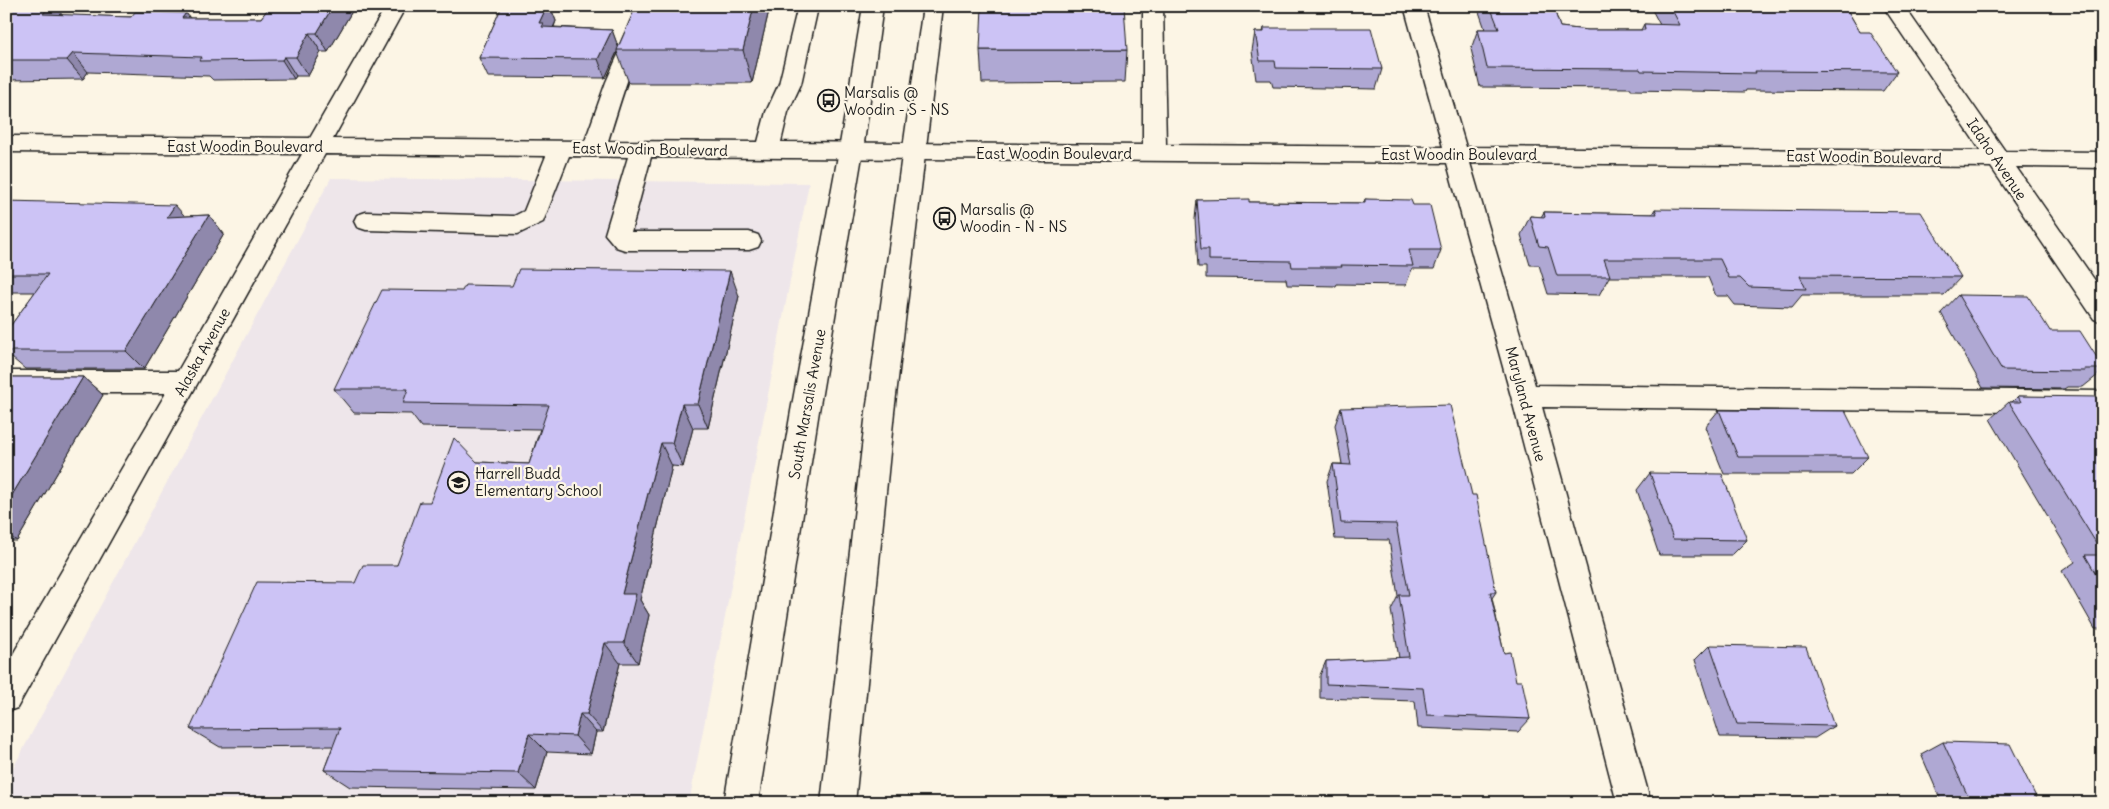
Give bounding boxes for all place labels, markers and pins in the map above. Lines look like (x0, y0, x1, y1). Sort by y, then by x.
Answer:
place label: Marsalis @ Woodin - S - NS (844, 83, 949, 119)
bus stop icon: Marsalis @ Woodin - S - NS (816, 89, 840, 113)
place label: Marsalis @ Woodin - N - NS (960, 200, 1067, 236)
bus stop icon: Marsalis @ Woodin - N - NS (932, 206, 956, 230)
place label: Harrell Budd Elementary School (475, 464, 602, 500)
school or university icon: Harrell Budd Elementary School (447, 470, 471, 494)

